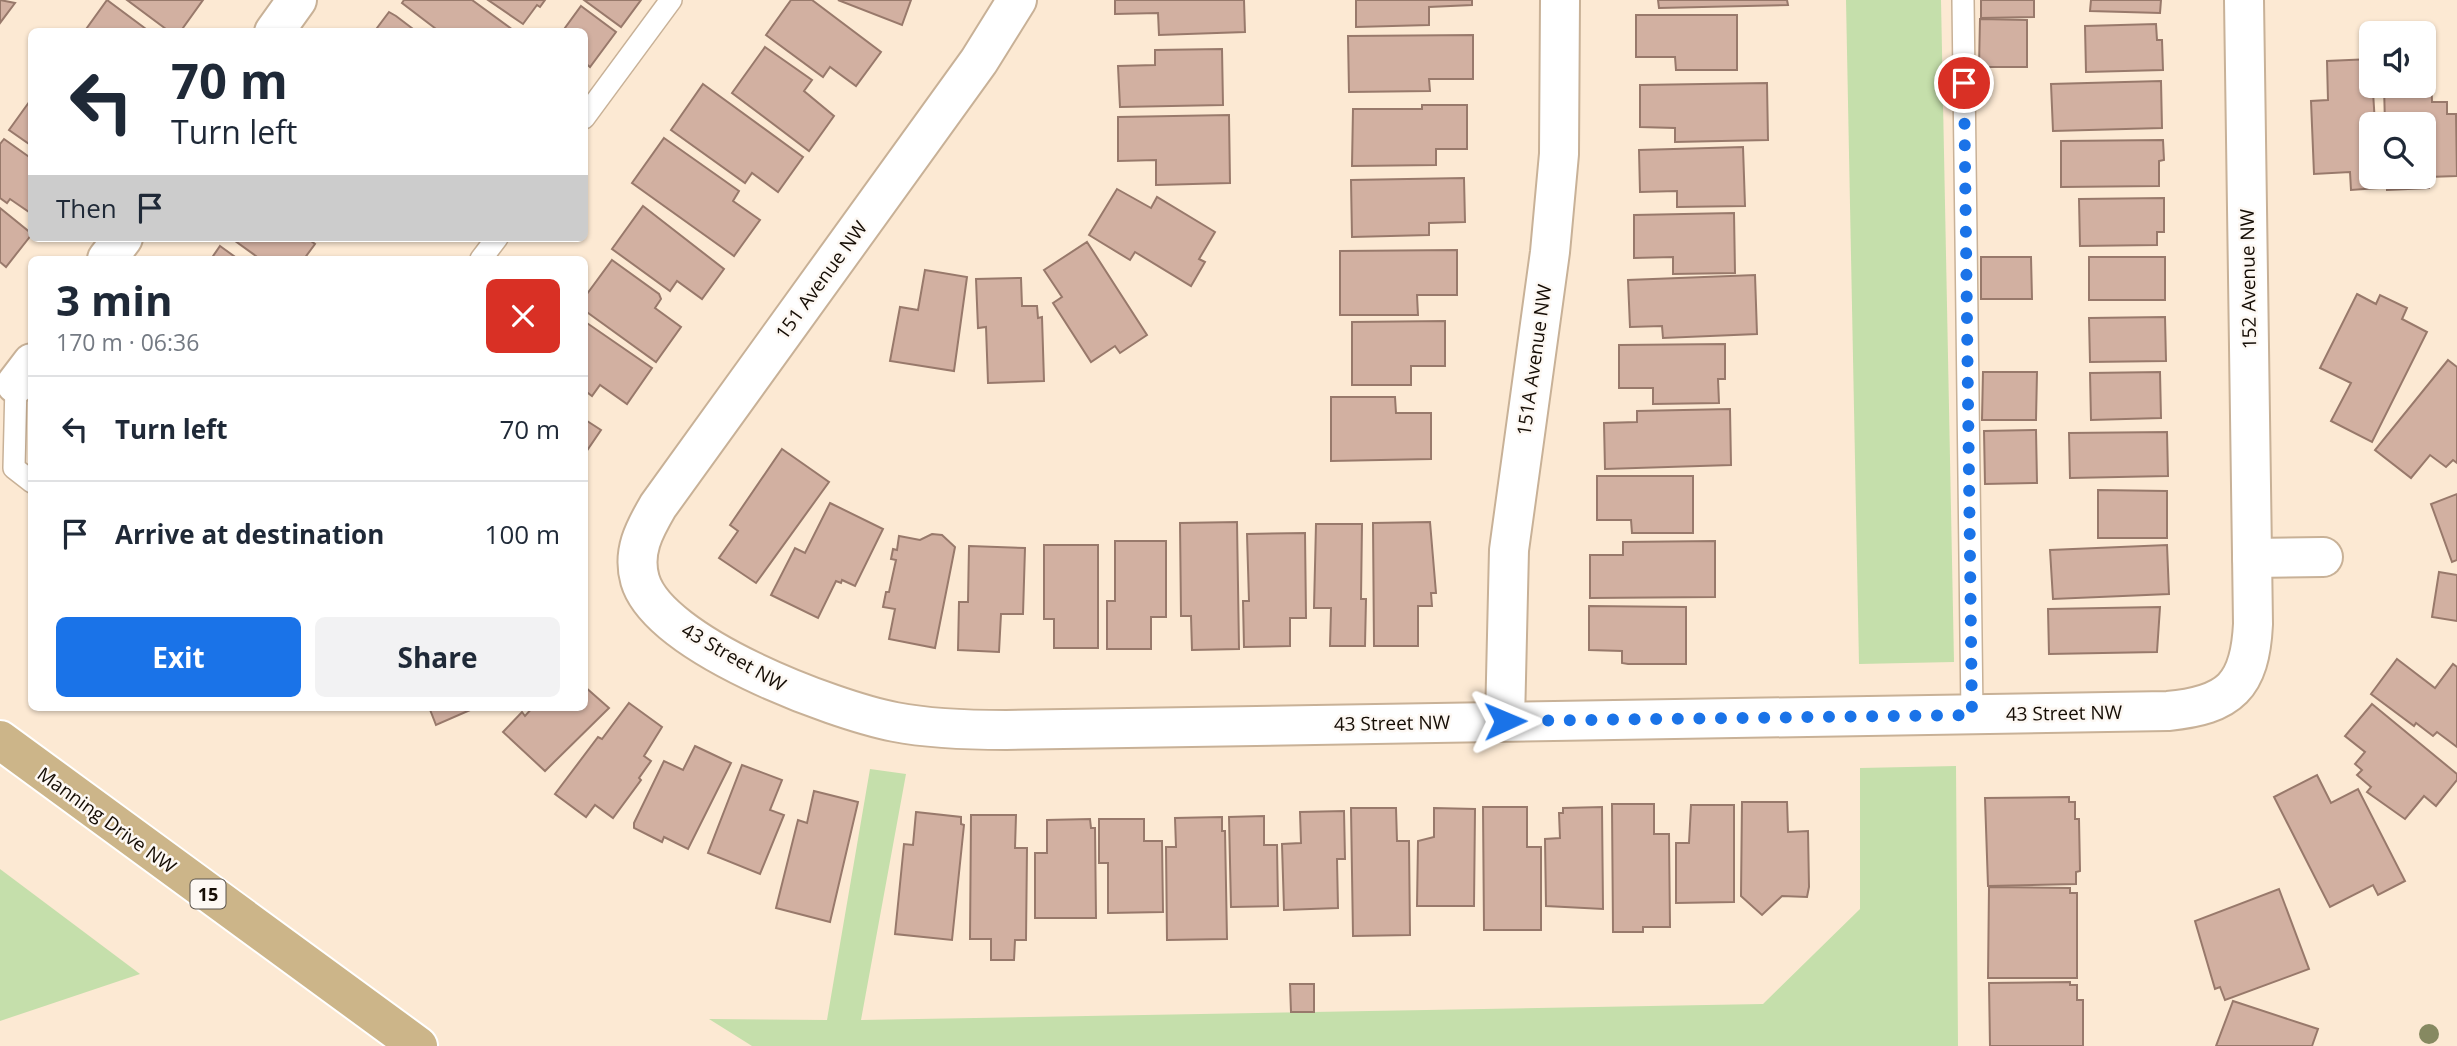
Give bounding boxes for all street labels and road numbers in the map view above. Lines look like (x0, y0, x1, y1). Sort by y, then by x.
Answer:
street label: 152 Avenue NW (2234, 208, 2262, 349)
street label: 151 Avenue NW (769, 215, 873, 344)
street label: 151A Avenue NW (1511, 282, 1558, 437)
street label: 43 Street NW (677, 617, 791, 698)
street label: 43 Street NW (2006, 699, 2123, 727)
street label: 43 Street NW (1334, 709, 1451, 737)
street label: Manning Drive NW (32, 761, 182, 880)
road number: 15 (190, 880, 226, 908)

